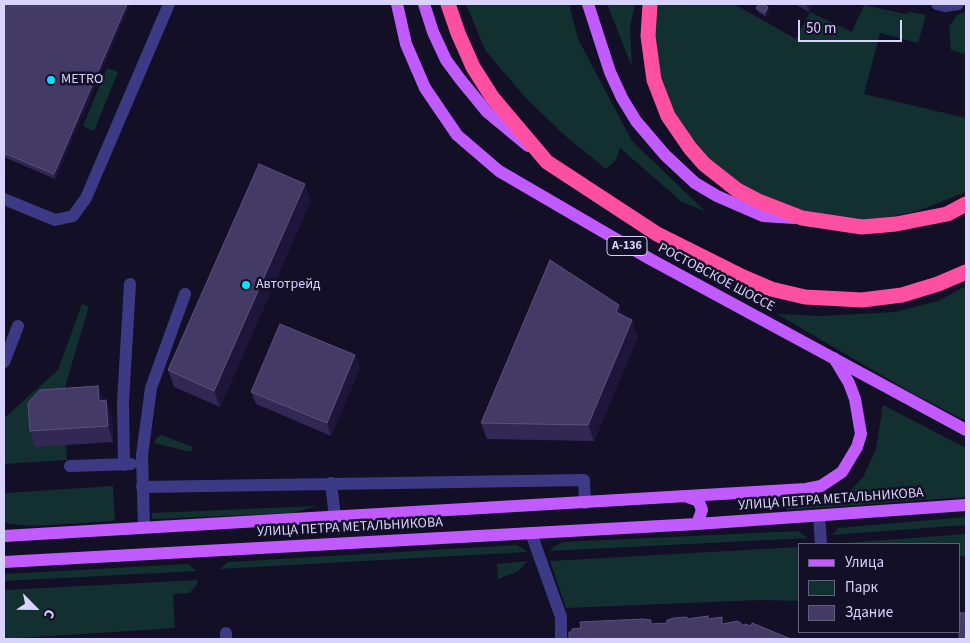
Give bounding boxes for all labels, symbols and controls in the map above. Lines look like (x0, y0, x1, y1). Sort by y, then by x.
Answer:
scale bar (800, 10, 904, 42)
text: 50 m (806, 18, 836, 39)
place label: METRO (61, 72, 103, 88)
marker: METRO (45, 74, 57, 86)
road number: А-136 (607, 237, 647, 256)
street label: РОСТОВСКОЕ ШОССЕ (655, 240, 777, 316)
place label: Автотрейд (256, 277, 321, 293)
marker: Автотрейд (240, 279, 252, 291)
street label: УЛИЦА ПЕТРА МЕТАЛЬНИКОВА (738, 485, 924, 515)
street label: УЛИЦА ПЕТРА МЕТАЛЬНИКОВА (257, 515, 443, 541)
legend (798, 543, 960, 633)
text: Улица (845, 552, 884, 573)
text: Парк (845, 577, 878, 598)
north arrow (10, 583, 60, 633)
text: Здание (845, 602, 893, 623)
text: С (38, 606, 60, 622)

